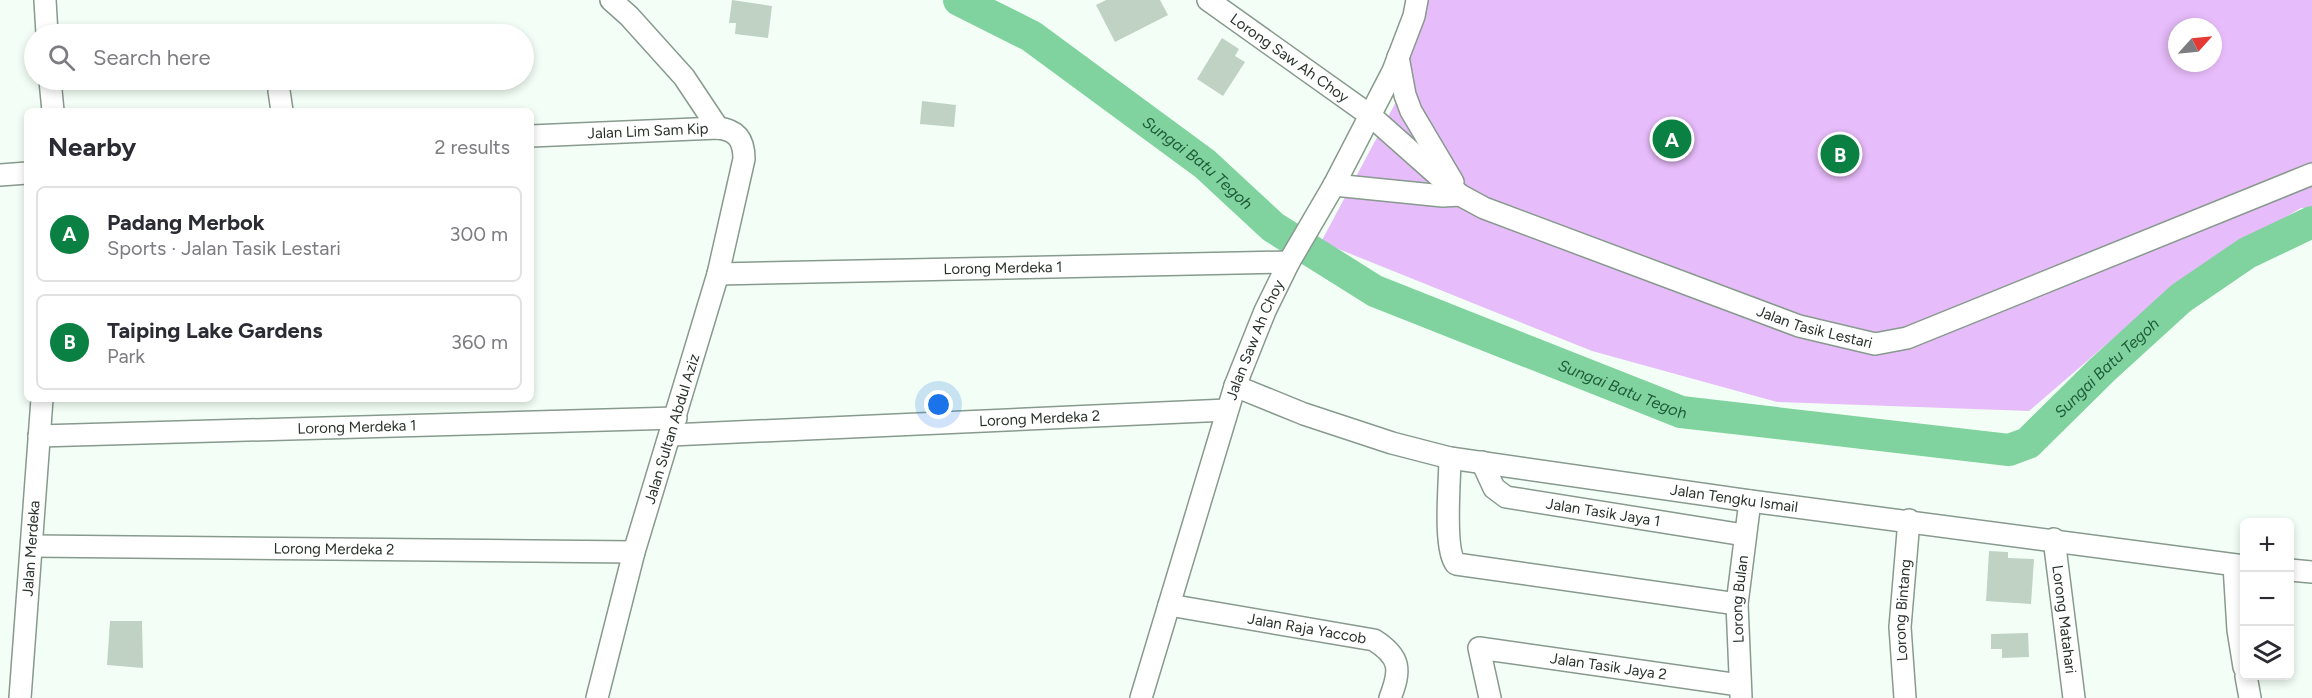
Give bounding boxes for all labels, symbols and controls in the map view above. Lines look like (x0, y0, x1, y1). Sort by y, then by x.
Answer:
street label: Lorong Saw Ah Choy (1227, 10, 1352, 106)
north arrow (2168, 18, 2222, 72)
search box (24, 24, 534, 90)
icon: search (45, 41, 78, 74)
text: Search here (93, 44, 211, 71)
water label: Sungai Batu Tegoh (1139, 112, 1257, 213)
pin: A (1652, 116, 1692, 162)
street label: Jalan Lim Sam Kip (587, 119, 709, 143)
text: Nearby (48, 131, 136, 163)
pin: B (1820, 132, 1860, 176)
text: 2 results (434, 135, 510, 159)
text: Padang Merbok (107, 209, 265, 236)
text: A (62, 222, 77, 246)
text: 300 m (450, 222, 508, 246)
text: Sports · Jalan Tasik Lestari (107, 236, 341, 260)
street label: Lorong Merdeka 1 (943, 258, 1063, 278)
street label: Jalan Saw Ah Choy (1222, 277, 1288, 402)
street label: Jalan Tasik Lestari (1754, 302, 1874, 352)
water label: Sungai Batu Tegoh (2051, 314, 2163, 422)
text: Taiping Lake Gardens (107, 317, 323, 344)
text: B (63, 330, 76, 354)
text: 360 m (451, 330, 508, 354)
text: Park (107, 344, 145, 368)
street label: Jalan Sultan Abdul Aziz (641, 352, 703, 506)
water label: Sungai Batu Tegoh (1555, 355, 1688, 423)
your location (924, 390, 953, 419)
street label: Lorong Merdeka 2 (979, 407, 1101, 430)
street label: Lorong Merdeka 1 (297, 416, 417, 438)
street label: Jalan Tengku Ismail (1669, 481, 1799, 516)
street label: Jalan Tasik Jaya 1 (1545, 495, 1662, 531)
street label: Jalan Merdeka (19, 500, 44, 597)
map controls (2240, 518, 2294, 680)
button: + (2240, 518, 2294, 572)
street label: Lorong Merdeka 2 (273, 539, 395, 559)
street label: Lorong Bulan (1728, 554, 1752, 643)
street label: Lorong Bintang (1891, 558, 1915, 662)
street label: Lorong Matahari (2048, 564, 2080, 675)
button: − (2240, 572, 2294, 626)
street label: Jalan Raja Yaccob (1246, 610, 1368, 648)
button: layers (2240, 626, 2294, 680)
street label: Jalan Tasik Jaya 2 (1549, 649, 1668, 684)

